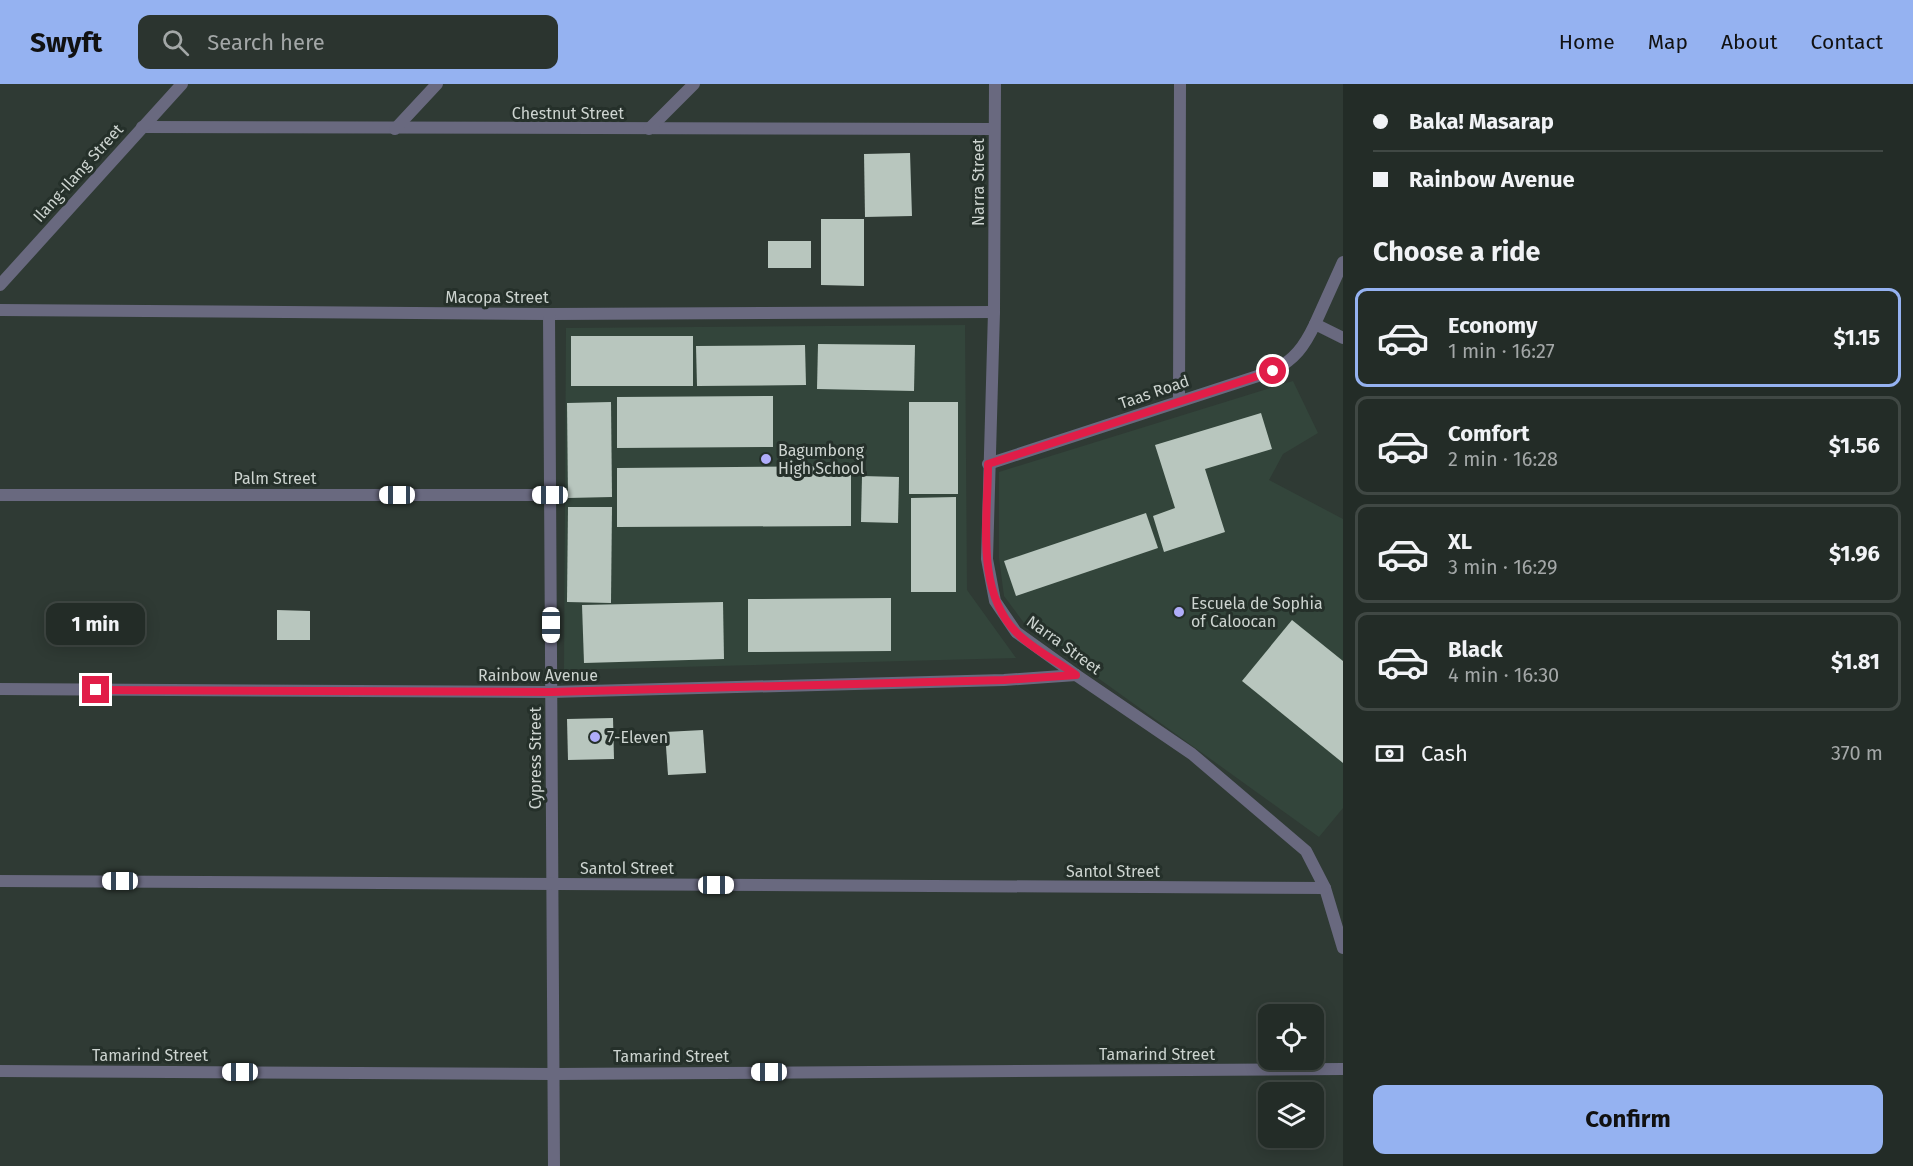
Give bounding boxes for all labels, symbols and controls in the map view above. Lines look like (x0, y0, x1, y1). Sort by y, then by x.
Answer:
search box (138, 15, 558, 69)
text: Swyft (30, 26, 102, 59)
icon: search (159, 26, 192, 59)
text: Search here (207, 29, 325, 56)
text: Home (1559, 29, 1615, 55)
text: Map (1648, 29, 1688, 55)
text: About (1721, 29, 1778, 55)
text: Contact (1811, 29, 1883, 55)
street label: Chestnut Street (512, 104, 624, 123)
text: Baka! Masarap (1409, 108, 1554, 135)
street label: Ilang-Ilang Street (29, 120, 127, 226)
street label: Narra Street (969, 138, 988, 226)
text: Rainbow Avenue (1409, 166, 1575, 193)
text: Choose a ride (1373, 236, 1540, 268)
street label: Macopa Street (445, 288, 549, 307)
icon: car (1376, 311, 1430, 365)
text: Economy (1448, 312, 1537, 339)
text: $1.15 (1833, 324, 1880, 351)
text: 1 min · 16:27 (1448, 339, 1555, 363)
route start (1259, 357, 1286, 384)
street label: Taas Road (1116, 371, 1192, 413)
icon: car (1376, 419, 1430, 473)
text: Comfort (1448, 420, 1529, 447)
text: $1.56 (1829, 432, 1880, 459)
place label: Bagumbong High School (778, 441, 865, 478)
text: 2 min · 16:28 (1448, 447, 1558, 471)
marker: Bagumbong High School (759, 452, 773, 466)
street label: Palm Street (233, 469, 317, 488)
car (379, 486, 415, 504)
car (532, 486, 568, 504)
icon: car (1376, 527, 1430, 581)
text: XL (1448, 528, 1472, 555)
text: $1.96 (1829, 540, 1880, 567)
text: 3 min · 16:29 (1448, 555, 1558, 579)
place label: Escuela de Sophia of Caloocan (1191, 594, 1323, 631)
callout: 1 min (46, 603, 146, 645)
marker: Escuela de Sophia of Caloocan (1172, 605, 1186, 619)
car (542, 607, 560, 643)
text: 1 min (71, 612, 120, 636)
street label: Narra Street (1023, 612, 1105, 679)
icon: car (1376, 635, 1430, 689)
text: Black (1448, 636, 1503, 663)
text: $1.81 (1831, 648, 1880, 675)
text: 4 min · 16:30 (1448, 663, 1559, 687)
street label: Rainbow Avenue (478, 666, 598, 685)
route end (82, 676, 109, 703)
street label: Cypress Street (526, 707, 545, 809)
place label: 7-Eleven (607, 728, 668, 747)
marker: 7-Eleven (588, 730, 602, 744)
icon: cash (1373, 737, 1406, 770)
text: Cash (1421, 740, 1468, 767)
text: 370 m (1831, 741, 1883, 765)
street label: Santol Street (580, 859, 674, 878)
street label: Santol Street (1066, 862, 1160, 881)
car (102, 872, 138, 890)
car (698, 876, 734, 894)
map controls (1258, 1004, 1324, 1148)
button: locate (1258, 1004, 1324, 1070)
street label: Tamarind Street (1099, 1045, 1215, 1064)
street label: Tamarind Street (92, 1046, 208, 1065)
street label: Tamarind Street (613, 1047, 729, 1066)
car (222, 1063, 258, 1081)
car (751, 1063, 787, 1081)
button: layers (1258, 1082, 1324, 1148)
button: Confirm (1373, 1085, 1883, 1154)

